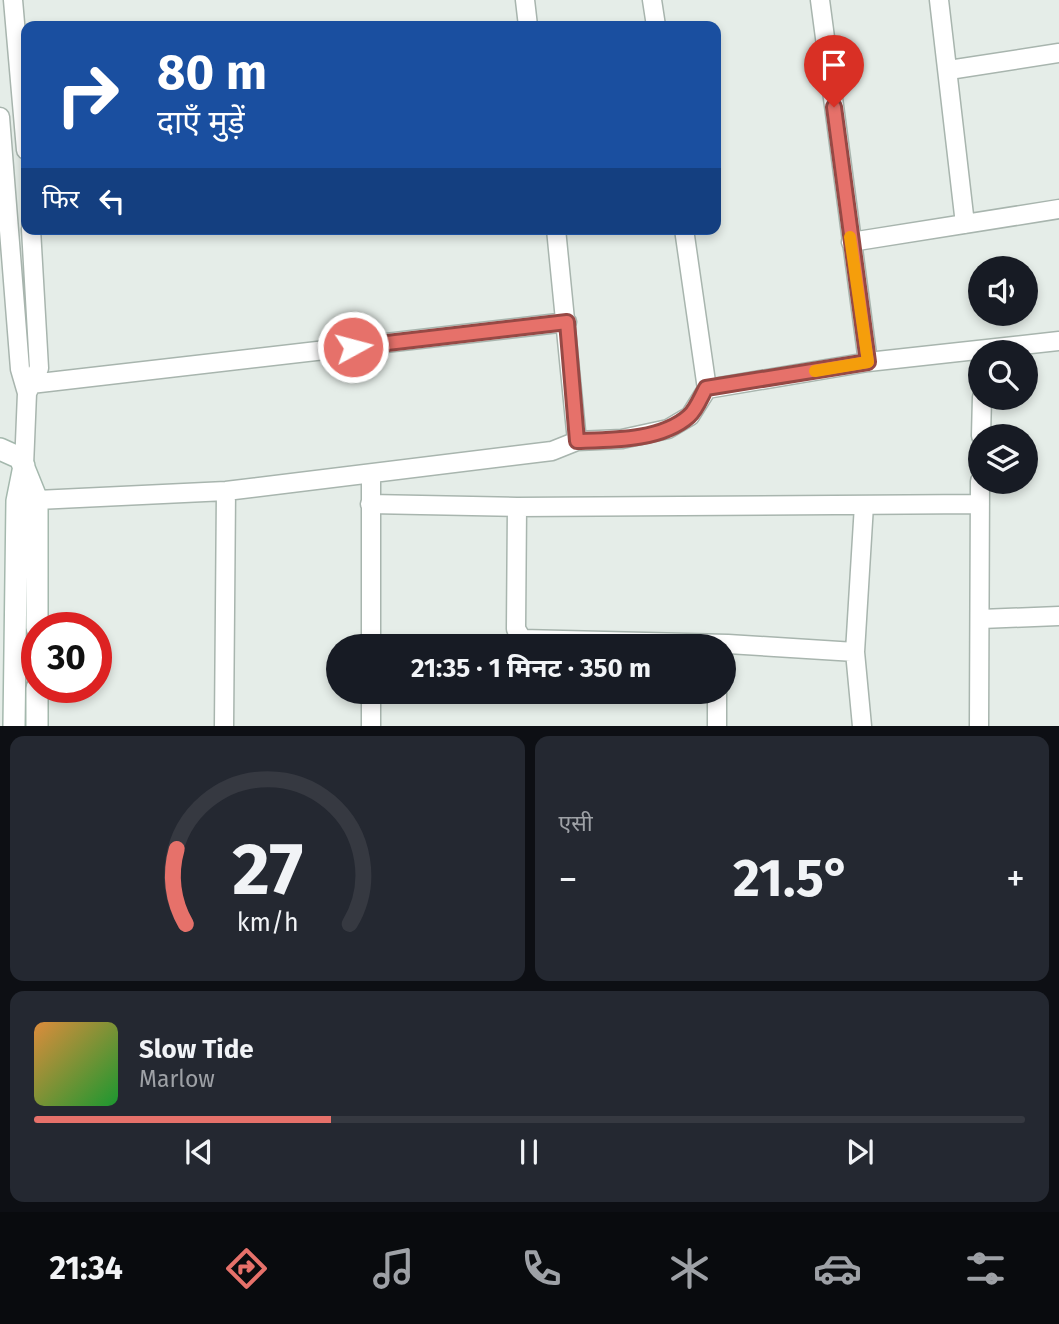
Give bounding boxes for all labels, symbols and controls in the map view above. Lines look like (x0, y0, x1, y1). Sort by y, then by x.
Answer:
pin (804, 35, 864, 107)
text: 80 m (157, 43, 267, 102)
icon: arrive (815, 46, 853, 84)
icon: right (42, 49, 133, 140)
text: दाएँ मुड़ें (157, 103, 245, 141)
icon: left (93, 182, 131, 220)
text: फिर (42, 184, 79, 215)
map controls (968, 256, 1038, 494)
button: sound (968, 256, 1038, 326)
position arrow (316, 310, 390, 384)
button: search (968, 340, 1038, 410)
button: layers (968, 424, 1038, 494)
speed limit sign: 30 (21, 612, 112, 703)
text: 21:35 · 1 मिनट · 350 m (411, 653, 651, 684)
text: एसी (559, 809, 593, 837)
text: 27 (232, 827, 303, 914)
text: 21.5° (733, 847, 850, 910)
text: − (559, 856, 578, 902)
text: + (1006, 856, 1025, 902)
text: km/h (236, 908, 298, 938)
text: Slow Tide (139, 1034, 254, 1065)
text: Marlow (139, 1065, 215, 1093)
icon: previous (180, 1133, 218, 1171)
icon: pause (510, 1133, 548, 1171)
icon: next (841, 1133, 879, 1171)
icon: directions (222, 1244, 271, 1293)
icon: music (369, 1244, 418, 1293)
icon: phone (517, 1244, 566, 1293)
icon: climate (665, 1244, 714, 1293)
icon: car (813, 1244, 862, 1293)
icon: filters (961, 1244, 1010, 1293)
text: 21:34 (49, 1249, 123, 1287)

